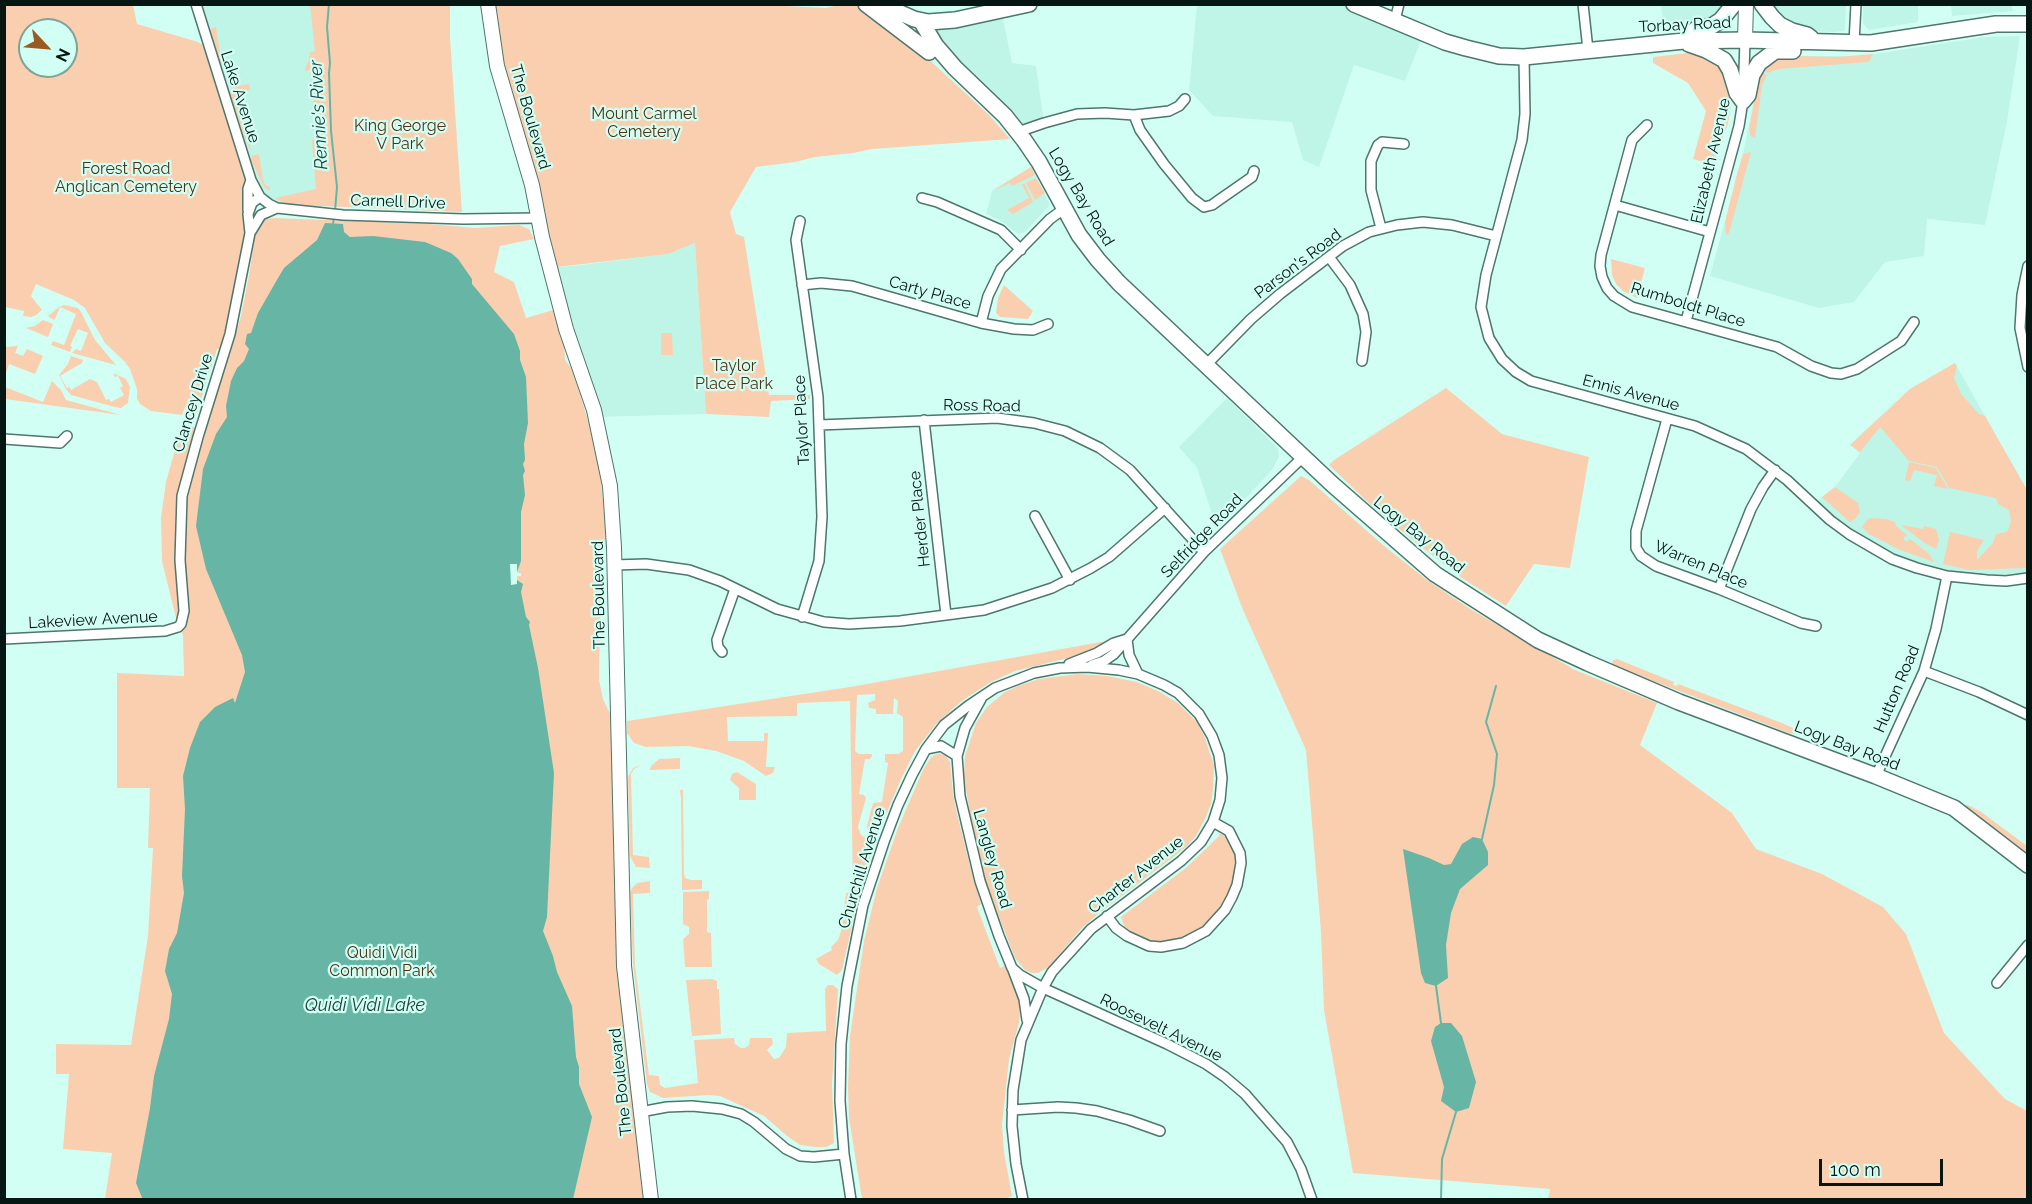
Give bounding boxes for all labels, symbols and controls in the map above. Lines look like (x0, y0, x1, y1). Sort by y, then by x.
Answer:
street label: Torbay Road (1638, 13, 1732, 37)
north arrow (18, 18, 78, 78)
text: N (52, 46, 74, 65)
street label: Lake Avenue (216, 49, 264, 145)
water label: Rennie's River (305, 60, 333, 170)
street label: The Boulevard (506, 62, 554, 172)
street label: Elizabeth Avenue (1687, 96, 1735, 226)
park label: Mount Carmel Cemetery (591, 104, 697, 142)
park label: King George V Park (354, 116, 446, 154)
street label: Logy Bay Road (1044, 144, 1118, 250)
park label: Forest Road Anglican Cemetery (55, 159, 197, 197)
street label: Carnell Drive (350, 191, 446, 213)
street label: Parson's Road (1251, 225, 1345, 303)
street label: Carty Place (887, 272, 973, 314)
street label: Rumboldt Place (1628, 278, 1748, 332)
street label: Clancey Drive (169, 351, 217, 455)
park label: Taylor Place Park (695, 356, 773, 394)
street label: Ennis Avenue (1580, 371, 1682, 415)
street label: Taylor Place (790, 375, 814, 465)
street label: Ross Road (943, 396, 1021, 416)
street label: Herder Place (905, 470, 935, 568)
street label: Selfridge Road (1157, 490, 1247, 582)
street label: Logy Bay Road (1370, 492, 1468, 578)
street label: Warren Place (1651, 537, 1751, 593)
street label: The Boulevard (588, 541, 610, 649)
street label: Lakeview Avenue (28, 607, 158, 633)
street label: Hutton Road (1870, 642, 1924, 736)
street label: Logy Bay Road (1791, 717, 1903, 775)
street label: Churchill Avenue (834, 805, 890, 931)
street label: Langley Road (969, 807, 1015, 911)
street label: Charter Avenue (1085, 832, 1187, 918)
park label: Quidi Vidi Common Park (329, 943, 435, 981)
street label: Roosevelt Avenue (1097, 990, 1225, 1066)
water label: Quidi Vidi Lake (305, 995, 425, 1017)
street label: The Boulevard (606, 1027, 636, 1137)
scale bar (1822, 1147, 1946, 1185)
text: 100 m (1830, 1159, 1881, 1180)

